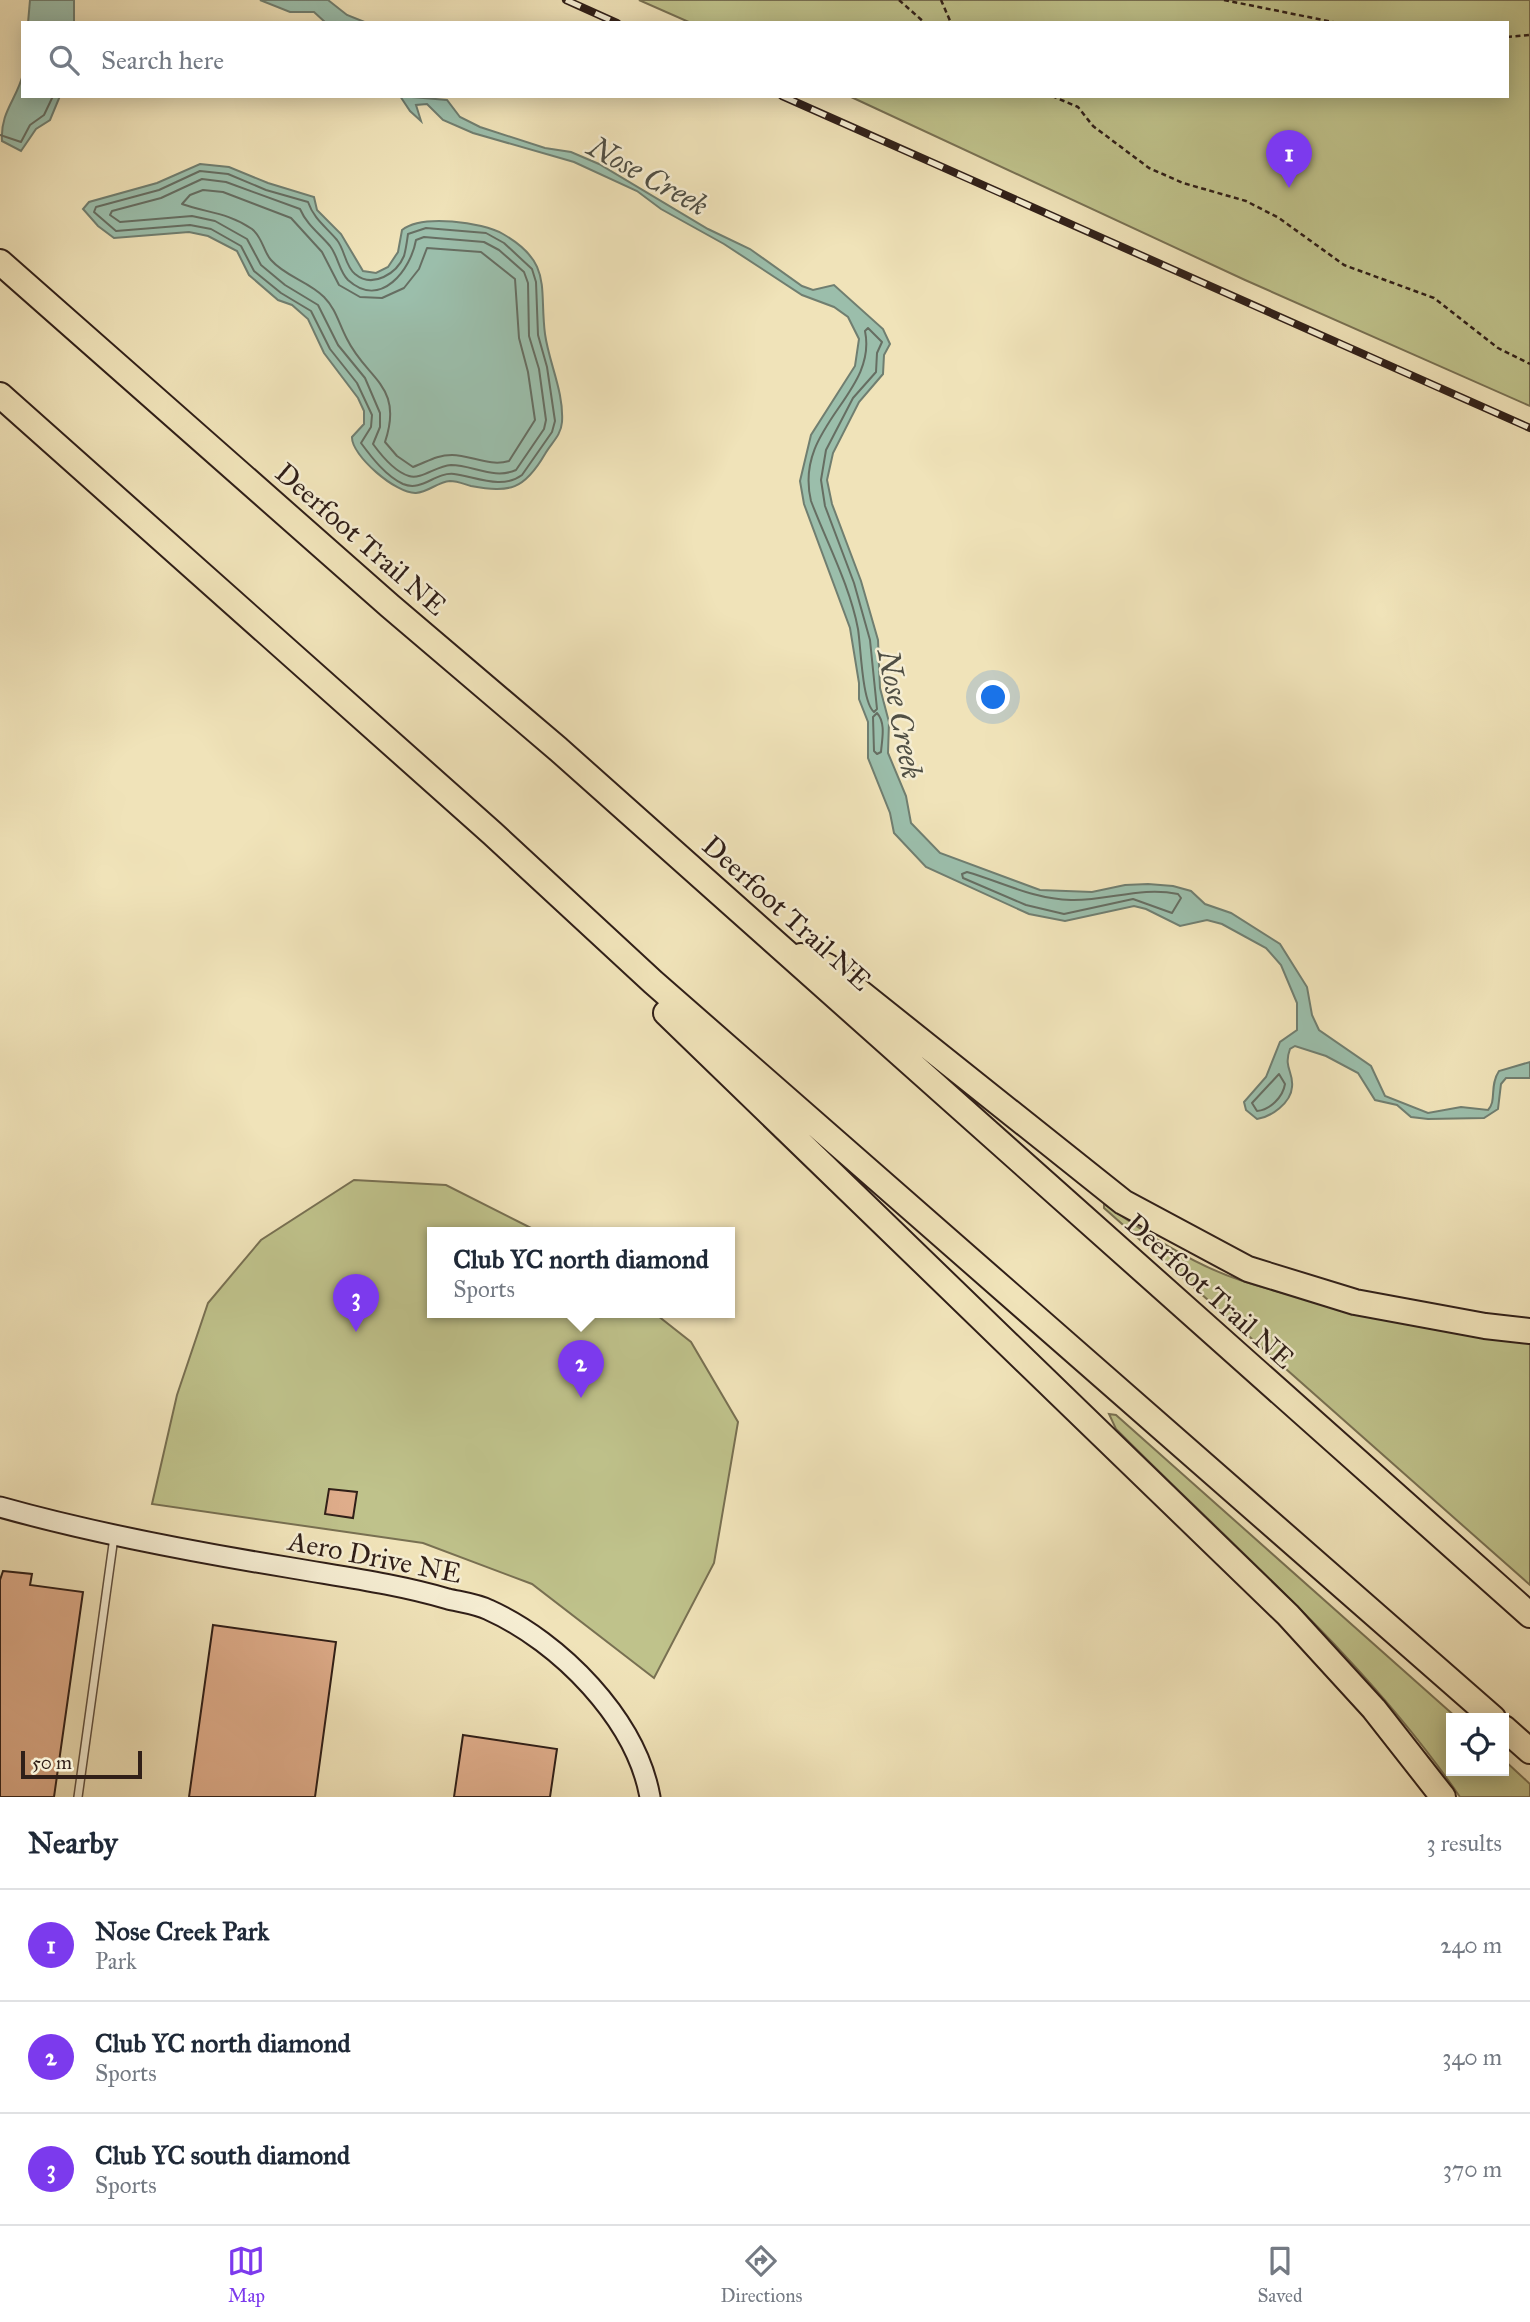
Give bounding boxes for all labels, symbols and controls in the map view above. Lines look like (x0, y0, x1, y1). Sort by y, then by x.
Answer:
search box (21, 21, 1509, 98)
icon: search (45, 41, 83, 79)
text: Search here (101, 44, 224, 76)
water label: Nose Creek (580, 127, 714, 224)
pin: 1 (1266, 130, 1312, 188)
street label: Deerfoot Trail NE (268, 455, 454, 623)
water label: Nose Creek (869, 644, 930, 782)
your location (976, 680, 1010, 714)
street label: Deerfoot Trail NE (695, 828, 879, 998)
street label: Deerfoot Trail NE (1118, 1206, 1302, 1376)
popup (427, 1227, 735, 1318)
text: Club YC north diamond (453, 1243, 709, 1275)
pin: 3 (333, 1274, 379, 1332)
text: Sports (453, 1275, 515, 1303)
pin: 2 (558, 1340, 604, 1398)
street label: Aero Drive NE (284, 1523, 465, 1591)
map controls (1446, 1713, 1509, 1776)
button: locate (1446, 1713, 1509, 1776)
scale bar (21, 1748, 142, 1780)
text: 50 m (32, 1751, 72, 1774)
text: Nearby (28, 1825, 118, 1861)
text: 3 results (1426, 1829, 1502, 1857)
text: Nose Creek Park (95, 1915, 269, 1947)
text: 1 (46, 1931, 56, 1959)
text: 240 m (1440, 1931, 1502, 1959)
text: Park (95, 1947, 137, 1975)
text: Club YC north diamond (95, 2027, 351, 2059)
text: 2 (45, 2043, 57, 2071)
text: 340 m (1442, 2043, 1502, 2071)
text: Sports (95, 2059, 157, 2087)
text: Club YC south diamond (95, 2139, 350, 2171)
text: 3 (46, 2155, 56, 2183)
text: 370 m (1443, 2155, 1502, 2183)
text: Sports (95, 2171, 157, 2199)
tab: Map (227, 2242, 265, 2307)
tab: Directions (720, 2242, 802, 2307)
tab: Saved (1257, 2242, 1303, 2307)

